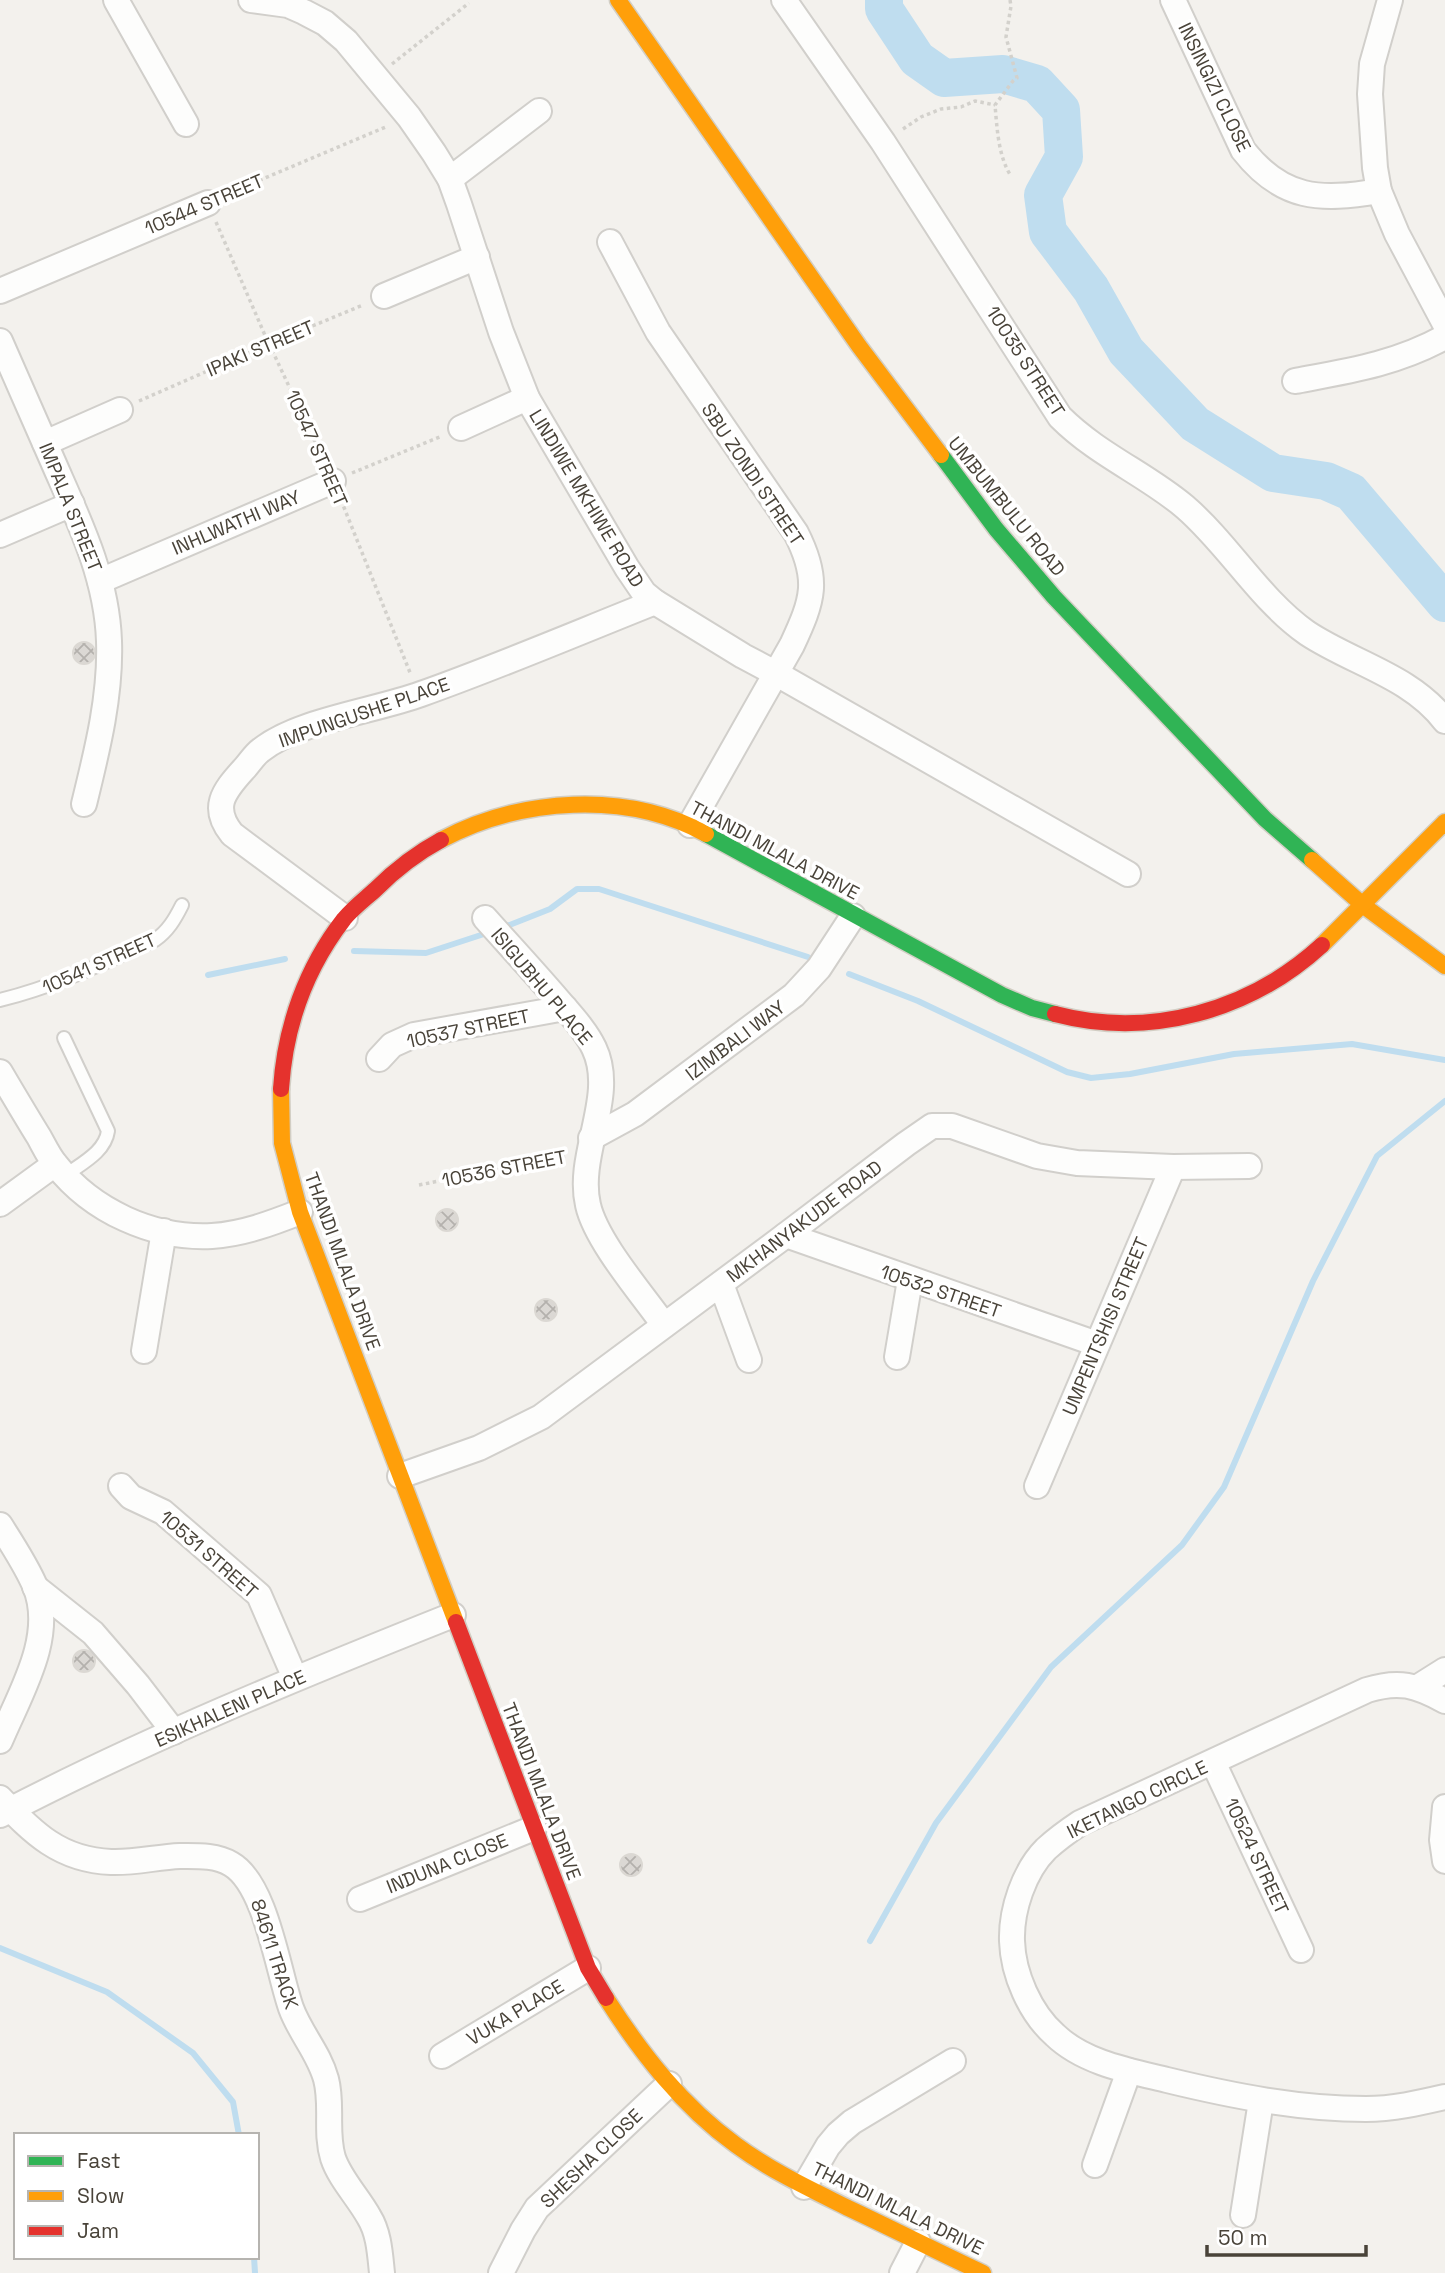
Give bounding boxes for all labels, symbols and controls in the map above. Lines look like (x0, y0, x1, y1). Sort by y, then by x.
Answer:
street label: INSINGIZI CLOSE (1172, 18, 1257, 156)
street label: 10544 STREET (141, 168, 268, 241)
street label: 10035 STREET (981, 301, 1071, 421)
street label: IPAKI STREET (202, 315, 318, 382)
street label: 10547 STREET (280, 386, 353, 510)
street label: SBU ZONDI STREET (696, 398, 810, 550)
street label: LINDIWE MKHIWE ROAD (523, 405, 650, 592)
street label: UMBUMBULU ROAD (943, 431, 1071, 581)
street label: IMPALA STREET (33, 439, 108, 575)
street label: INHLWATHI WAY (168, 484, 305, 561)
street label: IMPUNGUSHE PLACE (275, 671, 453, 753)
street label: THANDI MLALA DRIVE (686, 795, 864, 906)
street label: ISIGUBHU PLACE (485, 923, 598, 1050)
street label: 10541 STREET (38, 927, 160, 1000)
street label: IZIMBALI WAY (680, 994, 791, 1086)
street label: 10537 STREET (404, 1003, 532, 1054)
street label: 10536 STREET (440, 1144, 568, 1193)
street label: MKHANYAKUDE ROAD (721, 1155, 887, 1288)
street label: THANDI MLALA DRIVE (299, 1169, 386, 1354)
street label: UMPENTSHISI STREET (1057, 1233, 1154, 1419)
street label: 10532 STREET (877, 1259, 1005, 1324)
street label: 10531 STREET (154, 1505, 263, 1604)
street label: ESIKHALENI PLACE (151, 1664, 310, 1753)
street label: THANDI MLALA DRIVE (496, 1699, 587, 1883)
street label: IKETANGO CIRCLE (1063, 1755, 1212, 1844)
street label: 10524 STREET (1219, 1794, 1294, 1919)
street label: INDUNA CLOSE (383, 1828, 512, 1899)
street label: 84611 TRACK (245, 1896, 304, 2013)
street label: VUKA PLACE (462, 1974, 568, 2051)
street label: SHESHA CLOSE (535, 2103, 648, 2213)
legend (14, 2133, 259, 2259)
text: Fast (77, 2147, 121, 2174)
street label: THANDI MLALA DRIVE (808, 2156, 988, 2261)
text: Slow (77, 2182, 125, 2209)
scale bar (1207, 2214, 1366, 2258)
text: Jam (77, 2217, 119, 2244)
text: 50 m (1218, 2224, 1268, 2251)

